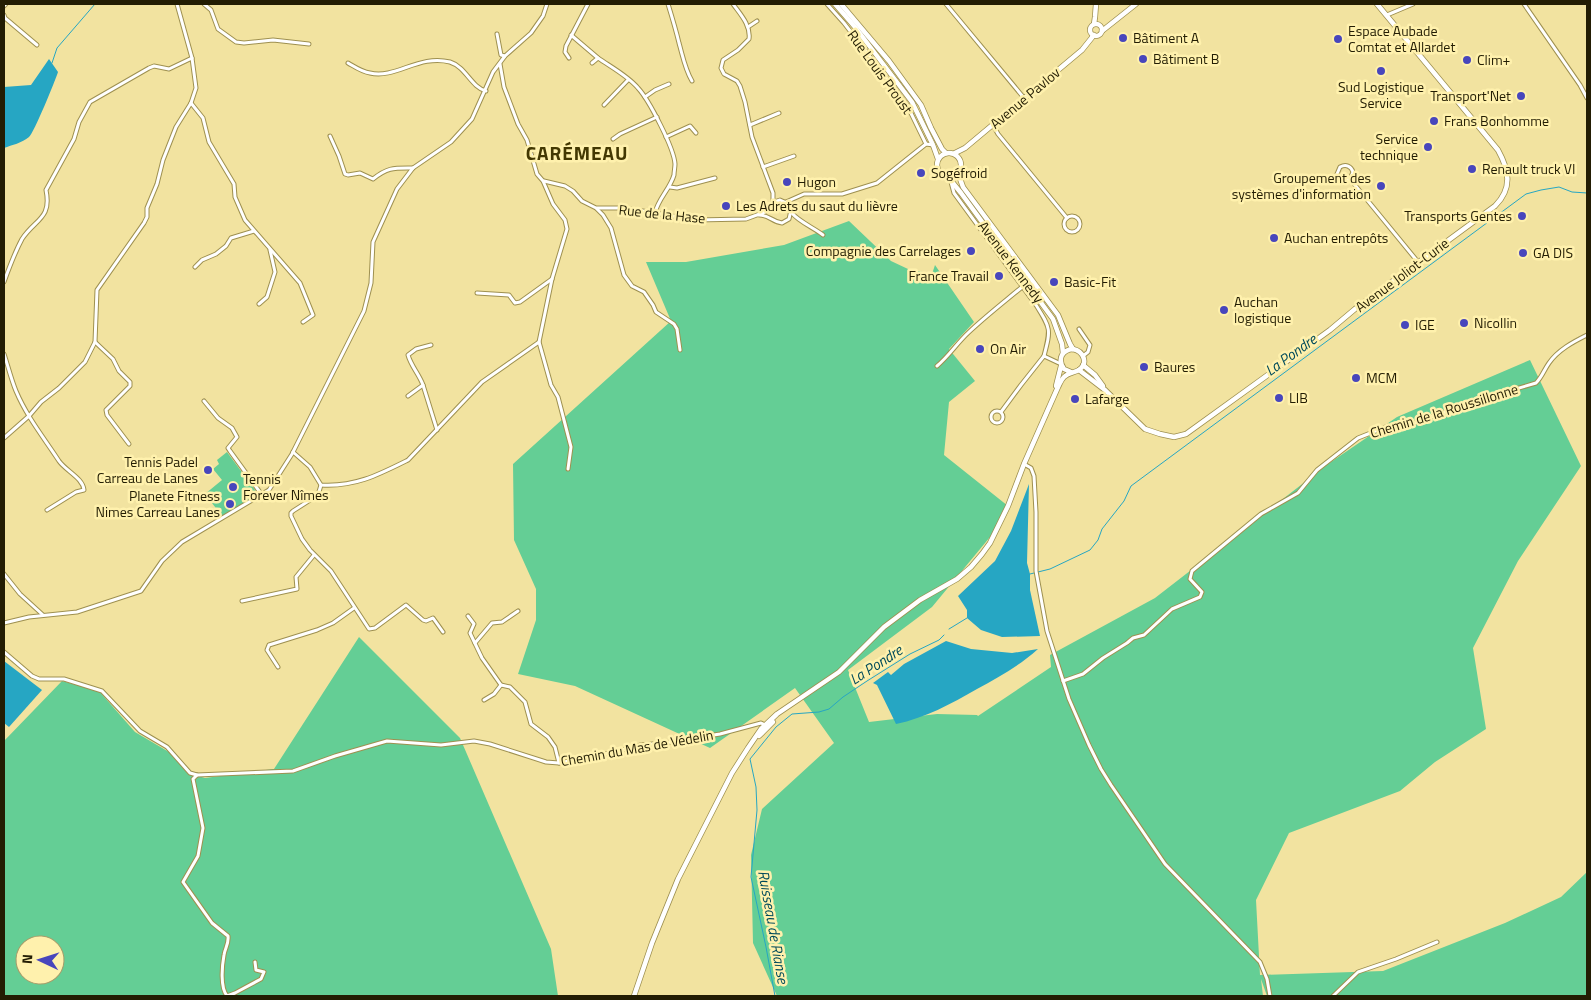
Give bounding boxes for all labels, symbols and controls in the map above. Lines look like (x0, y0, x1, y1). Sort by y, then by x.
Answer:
place label: Espace Aubade Comtat et Allardet (1348, 20, 1455, 57)
street label: Rue Louis Proust (843, 25, 918, 118)
place label: Bâtiment A (1133, 27, 1200, 48)
marker: Bâtiment A (1117, 32, 1129, 44)
marker: Espace Aubade Comtat et Allardet (1332, 33, 1344, 45)
place label: Bâtiment B (1153, 48, 1220, 69)
place label: Clim+ (1477, 49, 1511, 70)
marker: Bâtiment B (1137, 53, 1149, 65)
marker: Clim+ (1461, 54, 1473, 66)
street label: Avenue Pavlov (985, 62, 1065, 133)
marker: Sud Logistique Service (1375, 65, 1387, 77)
place label: Sud Logistique Service (1338, 76, 1424, 113)
place label: Transport'Net (1430, 85, 1511, 106)
marker: Transport'Net (1515, 90, 1527, 102)
place label: Frans Bonhomme (1444, 110, 1549, 131)
marker: Frans Bonhomme (1428, 115, 1440, 127)
place label: Service technique (1360, 128, 1418, 165)
district label: CARÉMEAU (526, 138, 628, 167)
marker: Service technique (1422, 141, 1434, 153)
place label: Renault truck VI (1482, 158, 1575, 179)
place label: Sogéfroid (931, 162, 987, 183)
marker: Renault truck VI (1466, 163, 1478, 175)
marker: Sogéfroid (915, 167, 927, 179)
place label: Groupement des systèmes d'information (1232, 167, 1371, 204)
place label: Hugon (797, 171, 836, 192)
marker: Hugon (781, 176, 793, 188)
marker: Groupement des systèmes d'information (1375, 180, 1387, 192)
place label: Les Adrets du saut du lièvre (736, 195, 898, 216)
street label: Rue de la Hase (618, 199, 706, 228)
marker: Les Adrets du saut du lièvre (720, 200, 732, 212)
place label: Transports Gentes (1404, 205, 1512, 226)
marker: Transports Gentes (1516, 210, 1528, 222)
street label: Avenue Kennedy (974, 216, 1049, 307)
place label: Auchan entrepôts (1284, 227, 1388, 248)
marker: Auchan entrepôts (1268, 232, 1280, 244)
street label: Avenue Joliot-Curie (1350, 232, 1453, 317)
place label: Compagnie des Carrelages (806, 240, 961, 261)
place label: GA DIS (1533, 242, 1573, 263)
marker: Compagnie des Carrelages (965, 245, 977, 257)
marker: GA DIS (1517, 247, 1529, 259)
place label: France Travail (909, 265, 989, 286)
marker: France Travail (993, 270, 1005, 282)
place label: Basic-Fit (1064, 271, 1116, 292)
marker: Basic-Fit (1048, 276, 1060, 288)
place label: Auchan logistique (1234, 291, 1291, 328)
marker: Auchan logistique (1218, 304, 1230, 316)
place label: Nicollin (1474, 312, 1517, 333)
place label: IGE (1415, 314, 1435, 335)
marker: Nicollin (1458, 317, 1470, 329)
marker: IGE (1399, 319, 1411, 331)
water label: La Pondre (1260, 327, 1322, 381)
place label: On Air (990, 338, 1026, 359)
marker: On Air (974, 343, 986, 355)
place label: Baures (1154, 356, 1195, 377)
marker: Baures (1138, 361, 1150, 373)
place label: MCM (1366, 367, 1397, 388)
marker: MCM (1350, 372, 1362, 384)
street label: Chemin de la Roussillonne (1367, 378, 1520, 443)
place label: LIB (1289, 387, 1308, 408)
place label: Lafarge (1085, 388, 1129, 409)
marker: LIB (1273, 392, 1285, 404)
marker: Lafarge (1069, 393, 1081, 405)
place label: Tennis Padel Carreau de Lanes (97, 451, 198, 488)
marker: Tennis Padel Carreau de Lanes (202, 464, 214, 476)
place label: Tennis Forever Nîmes (243, 468, 329, 505)
marker: Tennis Forever Nîmes (227, 481, 239, 493)
place label: Planete Fitness Nimes Carreau Lanes (96, 485, 220, 522)
marker: Planete Fitness Nimes Carreau Lanes (224, 498, 236, 510)
water label: La Pondre (845, 638, 908, 690)
street label: Chemin du Mas de Védelin (559, 724, 715, 771)
water label: Ruisseau de Rianse (752, 868, 795, 986)
north arrow (15, 935, 65, 985)
text: N (16, 953, 37, 965)

